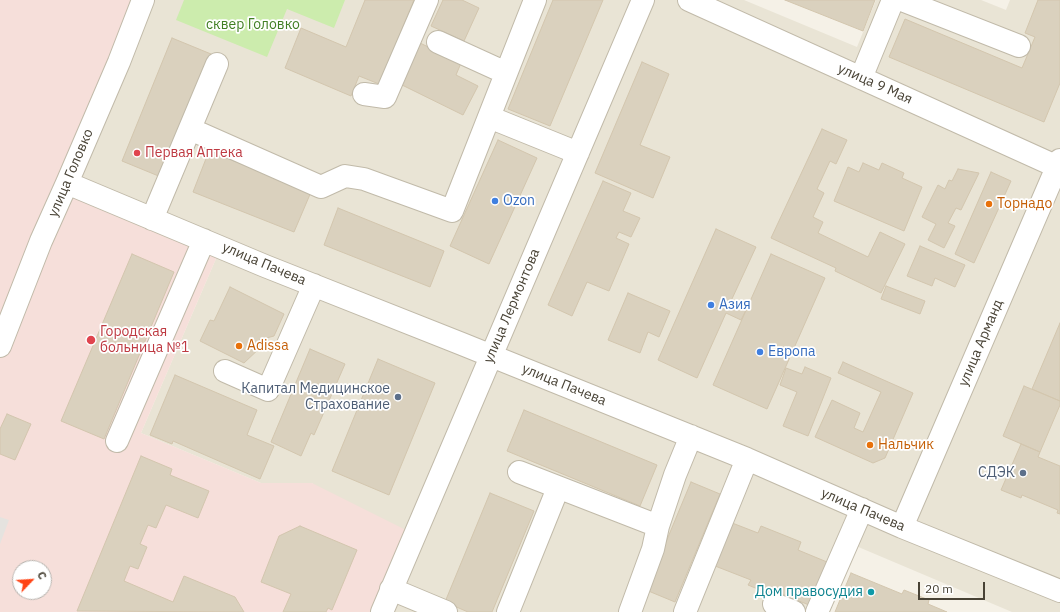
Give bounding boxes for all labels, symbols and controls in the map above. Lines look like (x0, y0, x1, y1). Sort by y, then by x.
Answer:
park label: сквер Головко (206, 17, 300, 33)
street label: улица 9 Мая (835, 60, 915, 108)
street label: улица Головко (45, 126, 97, 220)
place label: Первая Аптека (145, 145, 243, 161)
marker: Первая Аптека (132, 148, 142, 158)
place label: Ozon (503, 193, 535, 209)
marker: Ozon (490, 196, 500, 206)
place label: Торнадо (997, 196, 1052, 212)
marker: Торнадо (984, 199, 994, 209)
street label: улица Пачева (220, 239, 308, 289)
street label: улица Лермонтова (480, 246, 544, 366)
place label: Азия (719, 297, 751, 313)
street label: улица Арманд (955, 297, 1007, 389)
marker: Азия (706, 300, 716, 310)
place label: Городская больница №1 (100, 324, 189, 356)
marker: Городская больница №1 (85, 334, 97, 346)
place label: Adissa (247, 338, 289, 354)
marker: Adissa (234, 341, 244, 351)
place label: Европа (768, 344, 815, 360)
marker: Европа (755, 347, 765, 357)
street label: улица Пачева (519, 360, 609, 410)
place label: Капитал Медицинское Страхование (241, 381, 390, 414)
marker: Капитал Медицинское Страхование (393, 392, 403, 402)
place label: Нальчик (878, 437, 934, 453)
marker: Нальчик (865, 440, 875, 450)
place label: СДЭК (978, 465, 1015, 481)
marker: СДЭК (1018, 468, 1028, 478)
street label: улица Пачева (819, 485, 907, 535)
north arrow (12, 560, 52, 600)
text: С (34, 569, 50, 582)
scale bar (920, 574, 987, 600)
text: 20 m (925, 581, 953, 596)
place label: Дом правосудия (755, 584, 863, 600)
marker: Дом правосудия (866, 587, 876, 597)

